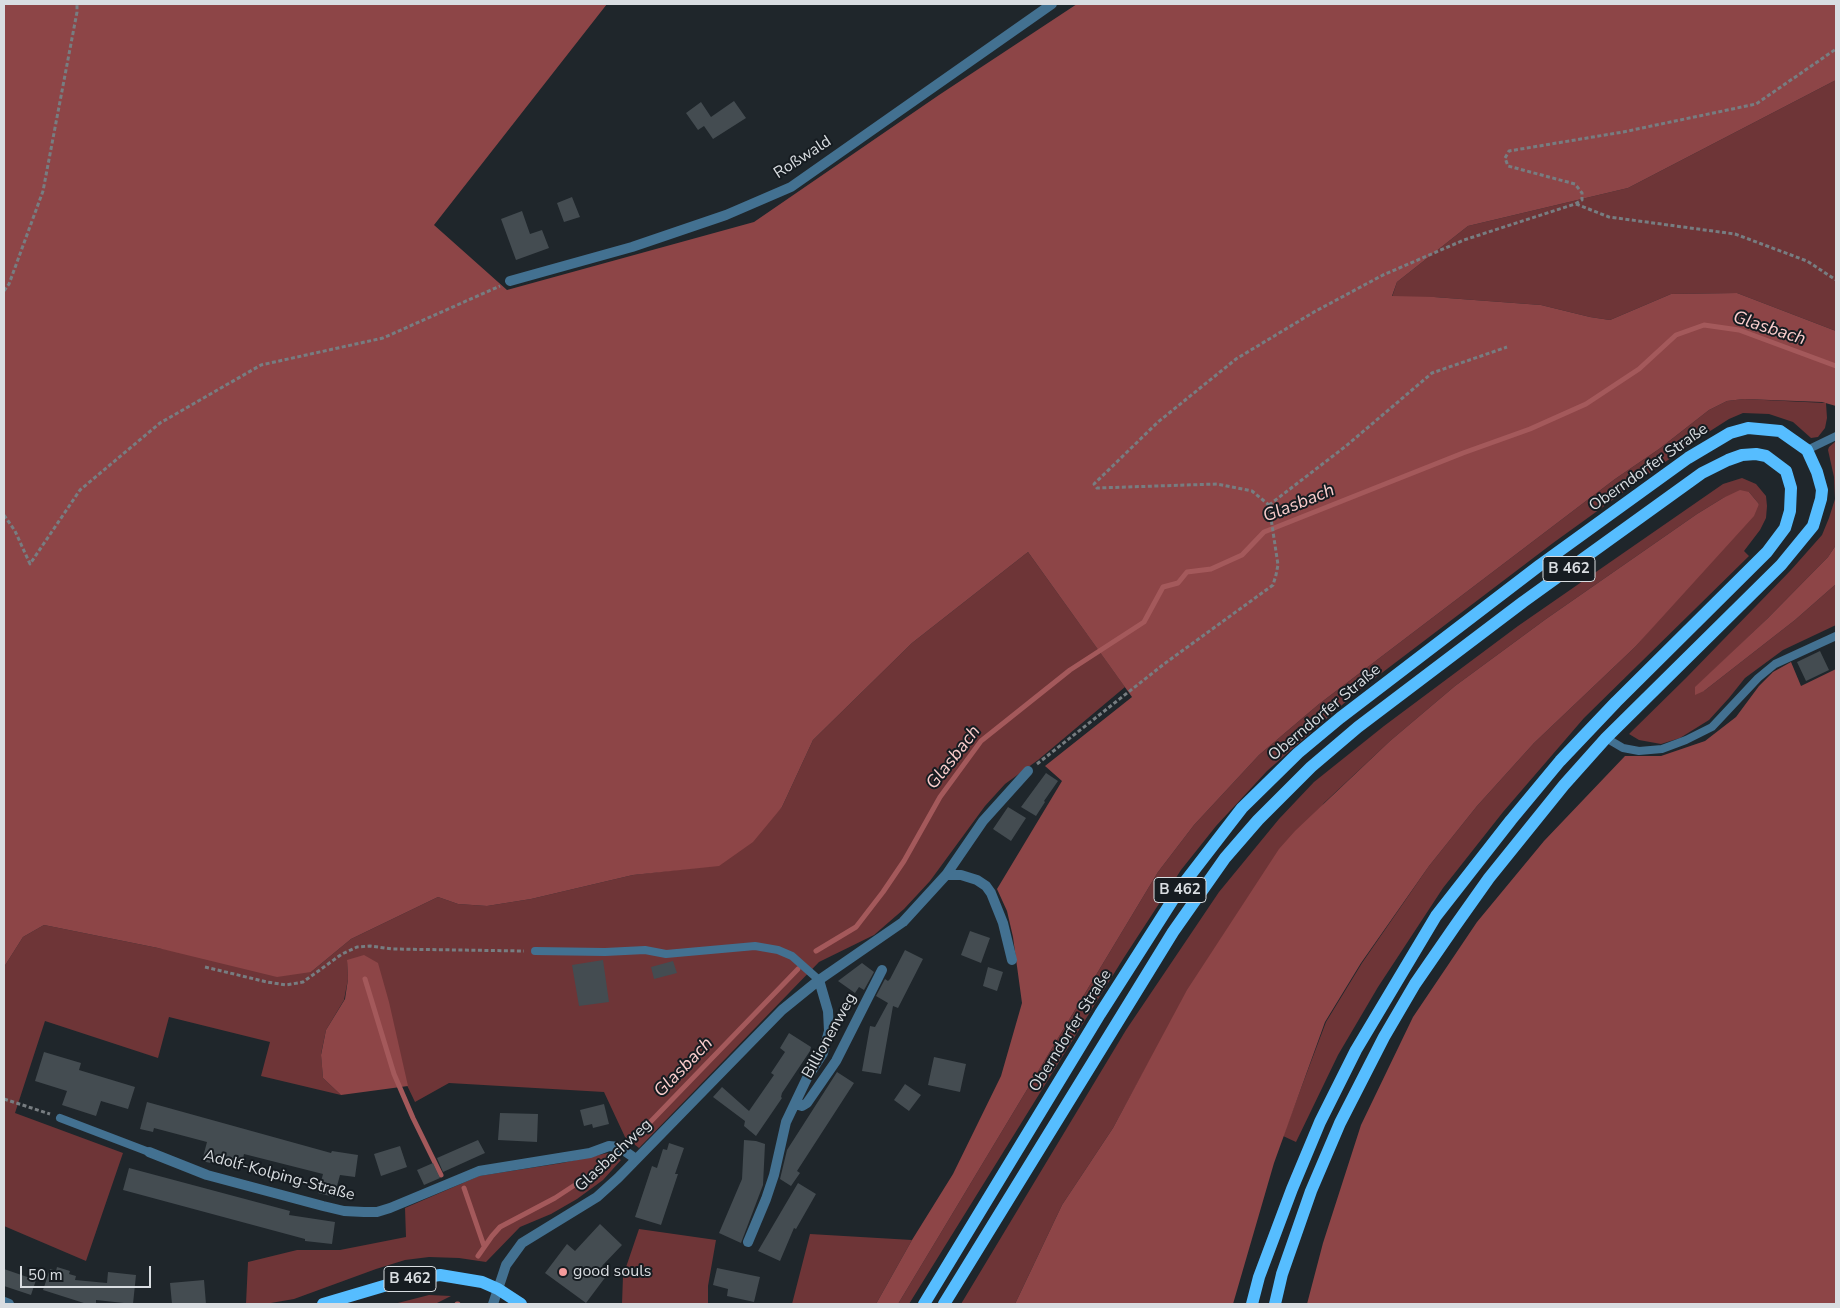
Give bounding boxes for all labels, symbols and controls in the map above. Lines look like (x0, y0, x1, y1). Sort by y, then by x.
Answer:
street label: Roßwald (771, 132, 835, 184)
water label: Glasbach (1730, 307, 1808, 351)
street label: Oberndorfer Straße (1586, 420, 1712, 516)
water label: Glasbach (1260, 480, 1338, 528)
road number: B 462 (1543, 556, 1595, 582)
street label: Oberndorfer Straße (1265, 660, 1385, 766)
water label: Glasbach (922, 722, 986, 794)
road number: B 462 (1154, 878, 1206, 902)
street label: Oberndorfer Straße (1026, 966, 1116, 1096)
street label: Billionenweg (799, 990, 861, 1082)
water label: Glasbach (650, 1033, 718, 1103)
street label: Glasbachweg (572, 1116, 656, 1196)
street label: Adolf-Kolping-Straße (201, 1147, 357, 1205)
scale bar (22, 1256, 154, 1288)
place label: good souls (573, 1262, 652, 1282)
text: 50 m (28, 1265, 63, 1285)
road number: B 462 (384, 1266, 436, 1292)
marker: good souls (557, 1266, 569, 1278)

